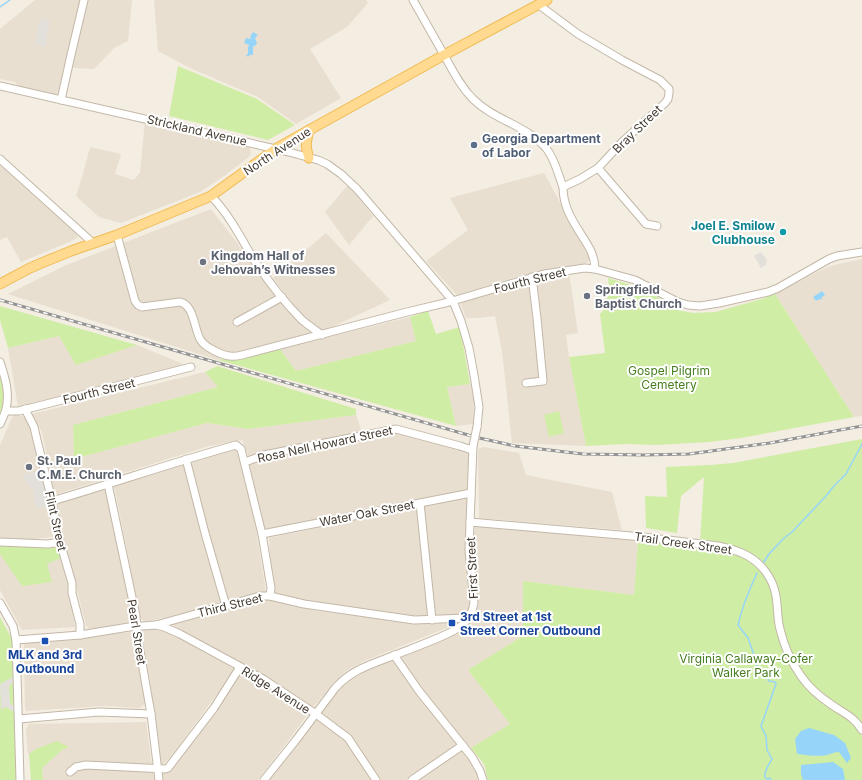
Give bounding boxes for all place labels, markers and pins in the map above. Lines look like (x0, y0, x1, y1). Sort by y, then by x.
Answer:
place label: Georgia Department of Labor (482, 131, 601, 160)
marker: Georgia Department of Labor (469, 140, 479, 150)
place label: Joel E. Smilow Clubhouse (691, 218, 776, 247)
marker: Joel E. Smilow Clubhouse (778, 227, 788, 237)
place label: Kingdom Hall of Jehovah’s Witnesses (211, 248, 336, 277)
marker: Kingdom Hall of Jehovah’s Witnesses (198, 257, 208, 267)
place label: Springfield Baptist Church (595, 282, 682, 311)
marker: Springfield Baptist Church (582, 291, 592, 301)
place label: St. Paul C.M.E. Church (37, 453, 122, 482)
marker: St. Paul C.M.E. Church (24, 462, 34, 472)
place label: 3rd Street at 1st Street Corner Outbound (460, 609, 601, 638)
marker: 3rd Street at 1st Street Corner Outbound (447, 618, 457, 628)
marker: MLK and 3rd Outbound (40, 636, 50, 646)
place label: MLK and 3rd Outbound (8, 647, 82, 676)

